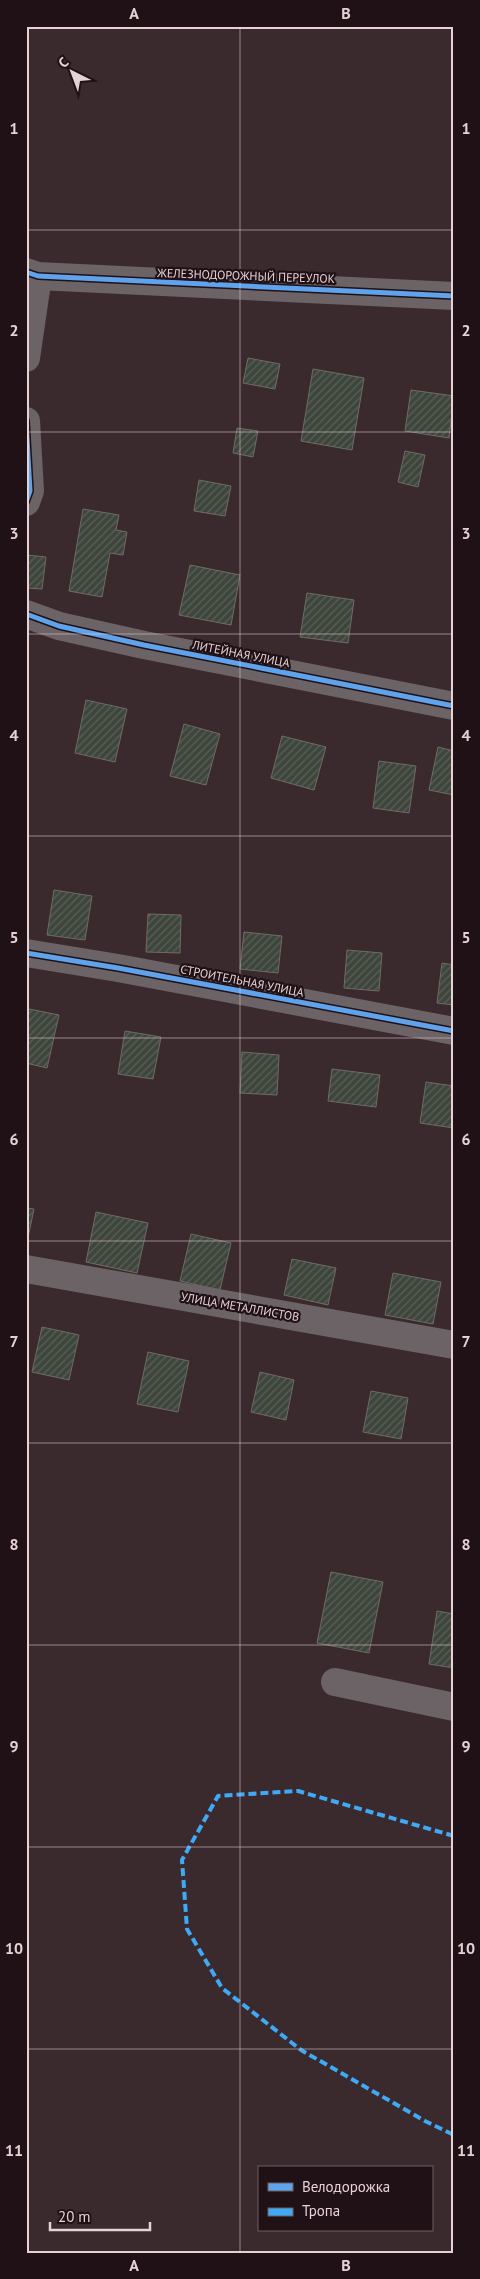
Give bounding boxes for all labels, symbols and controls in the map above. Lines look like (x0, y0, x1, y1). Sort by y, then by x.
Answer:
text: A (129, 3, 139, 23)
text: B (341, 3, 351, 23)
north arrow (48, 48, 98, 98)
text: С (54, 53, 72, 72)
text: 1 (9, 118, 19, 138)
text: 1 (461, 118, 471, 138)
street label: ЖЕЛЕЗНОДОРОЖНЫЙ ПЕРЕУЛОК (156, 265, 335, 286)
text: 2 (9, 320, 19, 340)
text: 2 (461, 320, 471, 340)
text: 3 (9, 523, 19, 543)
text: 3 (461, 523, 471, 543)
street label: ЛИТЕЙНАЯ УЛИЦА (190, 637, 291, 670)
text: 4 (9, 725, 19, 745)
text: 4 (461, 725, 471, 745)
text: 5 (9, 927, 19, 947)
text: 5 (461, 927, 471, 947)
street label: СТРОИТЕЛЬНАЯ УЛИЦА (179, 961, 305, 1000)
text: 6 (9, 1129, 19, 1149)
text: 6 (461, 1129, 471, 1149)
street label: УЛИЦА МЕТАЛЛИСТОВ (180, 1289, 300, 1324)
text: 7 (9, 1331, 19, 1351)
text: 7 (461, 1331, 471, 1351)
text: 8 (9, 1534, 19, 1554)
text: 8 (461, 1534, 471, 1554)
text: 9 (9, 1736, 19, 1756)
text: 9 (461, 1736, 471, 1756)
text: 10 (5, 1938, 23, 1958)
text: 10 (457, 1938, 475, 1958)
text: 11 (5, 2140, 23, 2160)
text: 11 (457, 2140, 475, 2160)
legend (258, 2166, 432, 2232)
text: Велодорожка (302, 2177, 390, 2196)
scale bar (50, 2199, 150, 2231)
text: Тропа (302, 2201, 340, 2220)
text: 20 m (58, 2207, 91, 2226)
text: A (129, 2255, 139, 2275)
text: B (341, 2255, 351, 2275)

